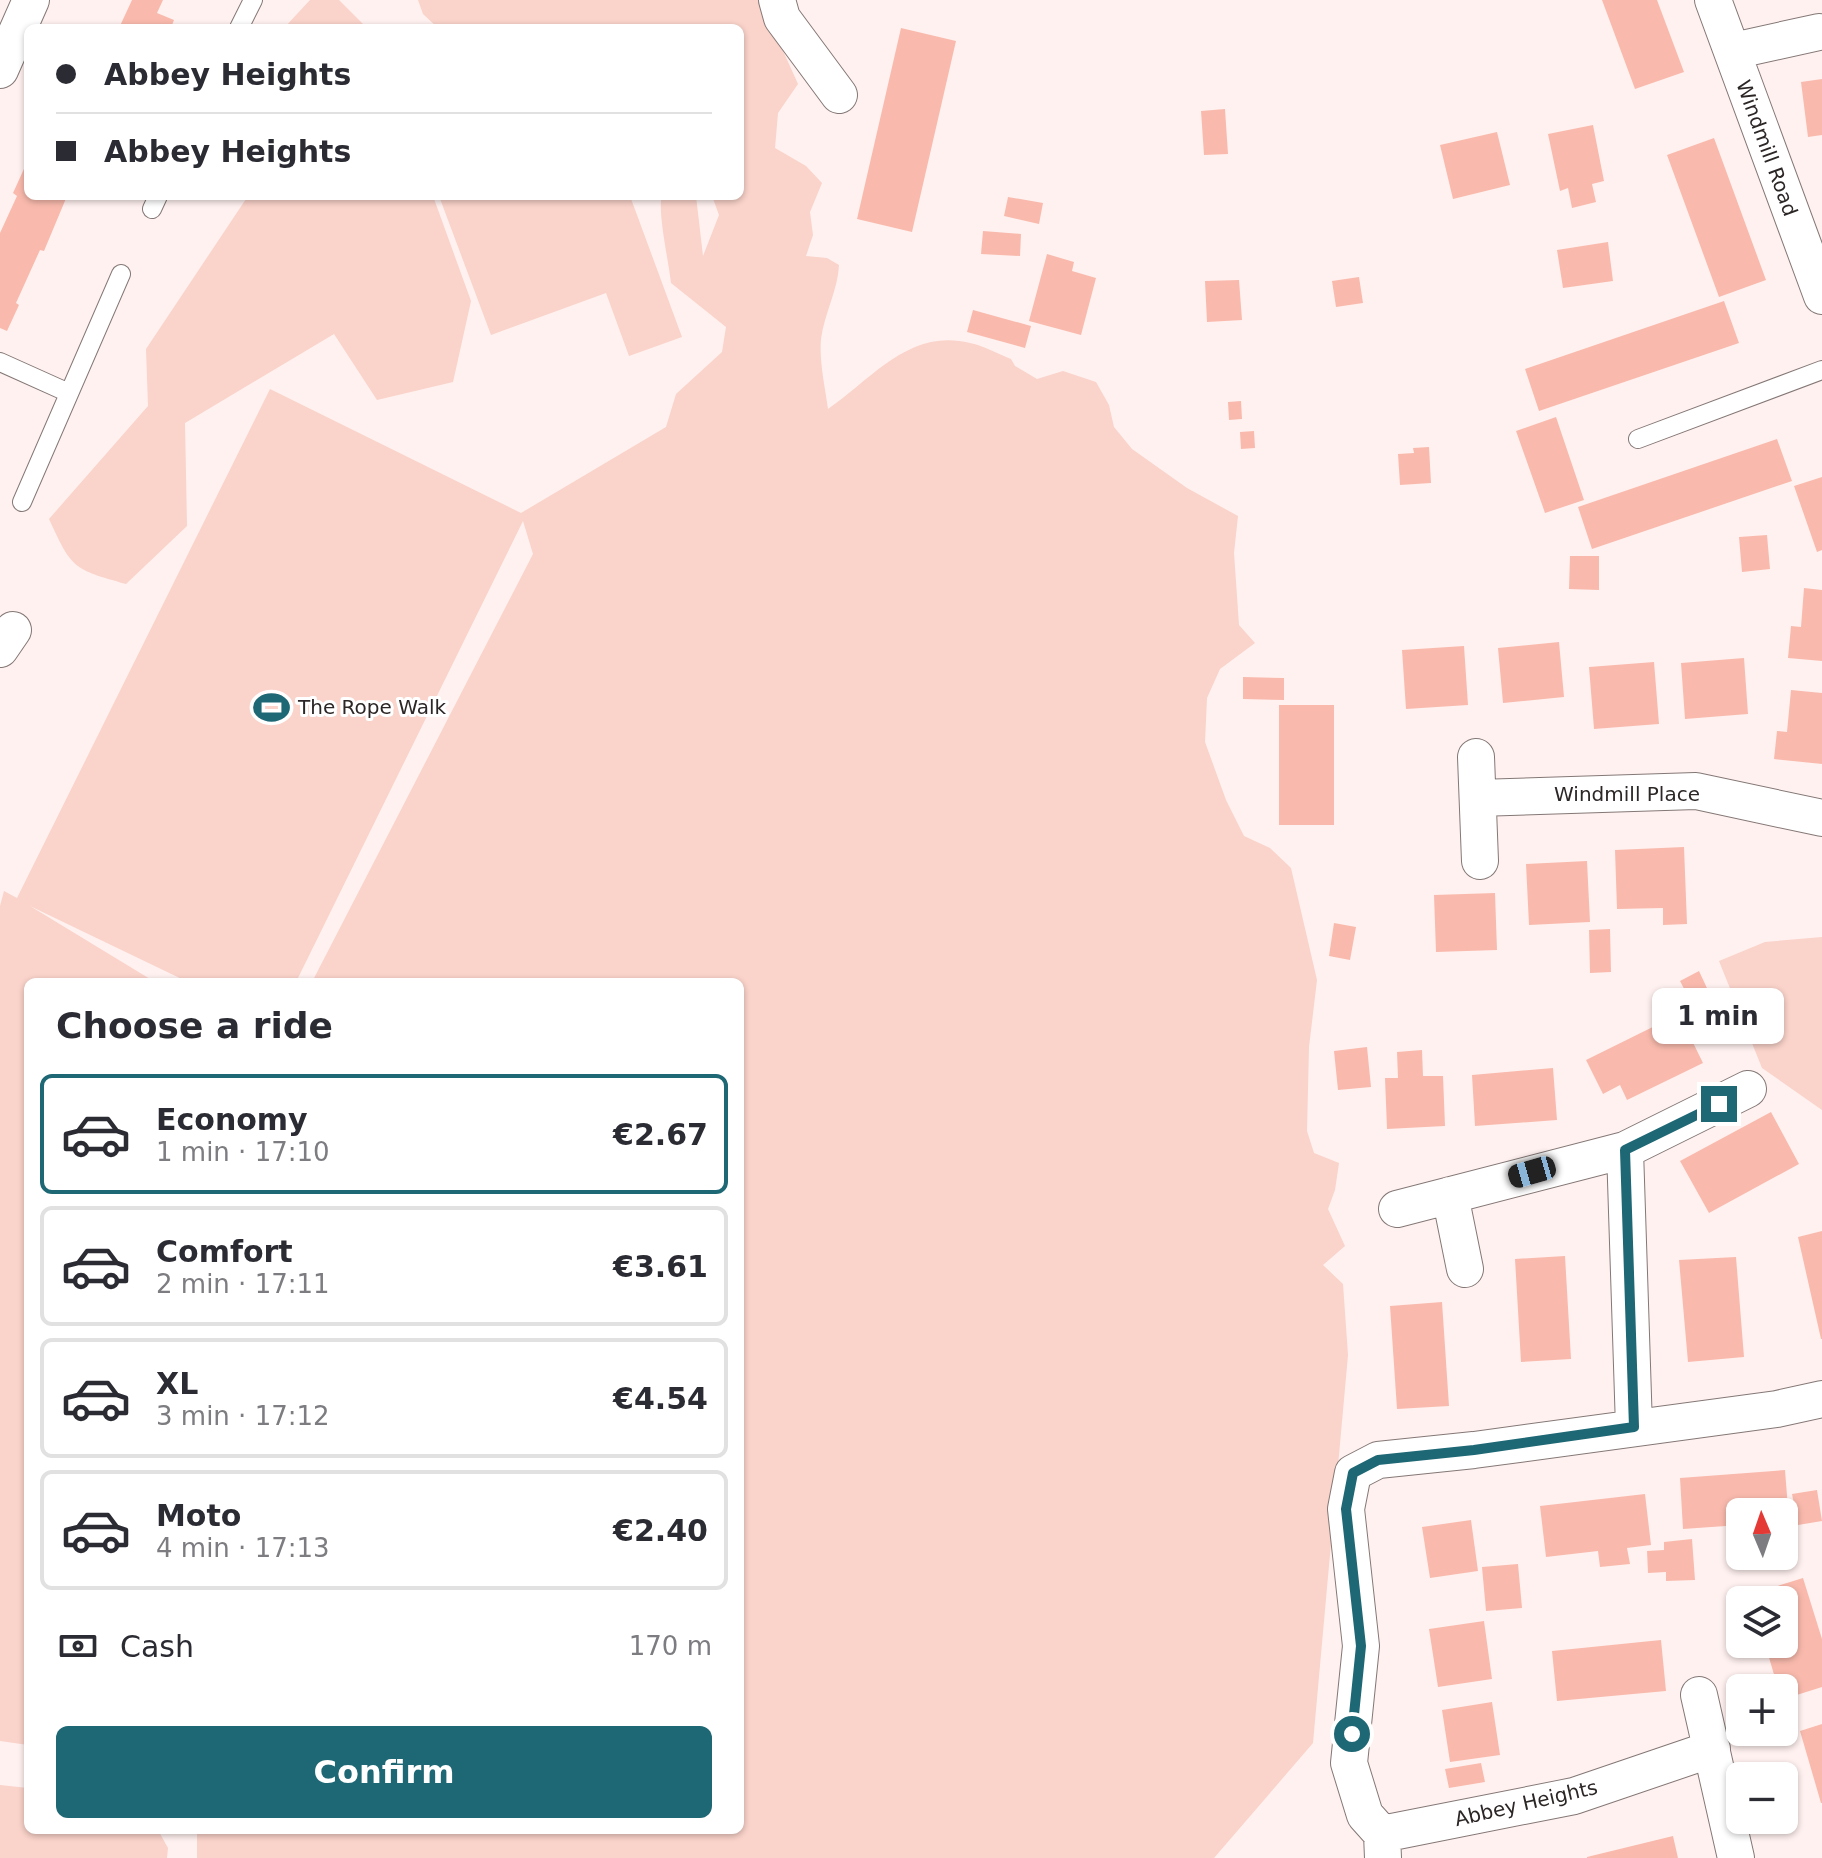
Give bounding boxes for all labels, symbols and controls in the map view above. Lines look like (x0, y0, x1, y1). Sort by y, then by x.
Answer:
text: Abbey Heights (104, 57, 351, 92)
street label: Windmill Road (1731, 77, 1803, 219)
text: Abbey Heights (104, 134, 351, 169)
sports icon: The Rope Walk (253, 688, 291, 726)
place label: The Rope Walk (297, 695, 446, 719)
street label: Windmill Place (1554, 782, 1700, 806)
callout: 1 min (1653, 988, 1785, 1044)
text: 1 min (1677, 1001, 1759, 1031)
text: Choose a ride (56, 1005, 333, 1046)
route end (1701, 1086, 1737, 1122)
icon: car (60, 1098, 132, 1170)
text: Economy (156, 1102, 308, 1137)
text: €2.67 (613, 1117, 708, 1152)
text: 1 min · 17:10 (156, 1137, 330, 1167)
car (1506, 1154, 1558, 1190)
icon: car (60, 1230, 132, 1302)
text: Comfort (156, 1234, 293, 1269)
text: €3.61 (613, 1249, 708, 1284)
text: 2 min · 17:11 (156, 1269, 330, 1299)
icon: car (60, 1362, 132, 1434)
text: XL (156, 1366, 198, 1401)
text: €4.54 (613, 1381, 708, 1416)
text: 3 min · 17:12 (156, 1401, 330, 1431)
icon: car (60, 1494, 132, 1566)
text: Moto (156, 1498, 241, 1533)
north arrow (1726, 1498, 1798, 1570)
map controls (1726, 1498, 1798, 1834)
text: €2.40 (613, 1513, 708, 1548)
text: 4 min · 17:13 (156, 1533, 330, 1563)
button: layers (1726, 1586, 1798, 1658)
icon: cash (56, 1624, 100, 1668)
text: Cash (120, 1629, 194, 1664)
text: 170 m (629, 1631, 712, 1661)
button: + (1726, 1674, 1798, 1746)
route start (1334, 1716, 1370, 1752)
button: Confirm (56, 1726, 712, 1818)
button: − (1726, 1762, 1798, 1834)
street label: Abbey Heights (1452, 1775, 1600, 1831)

